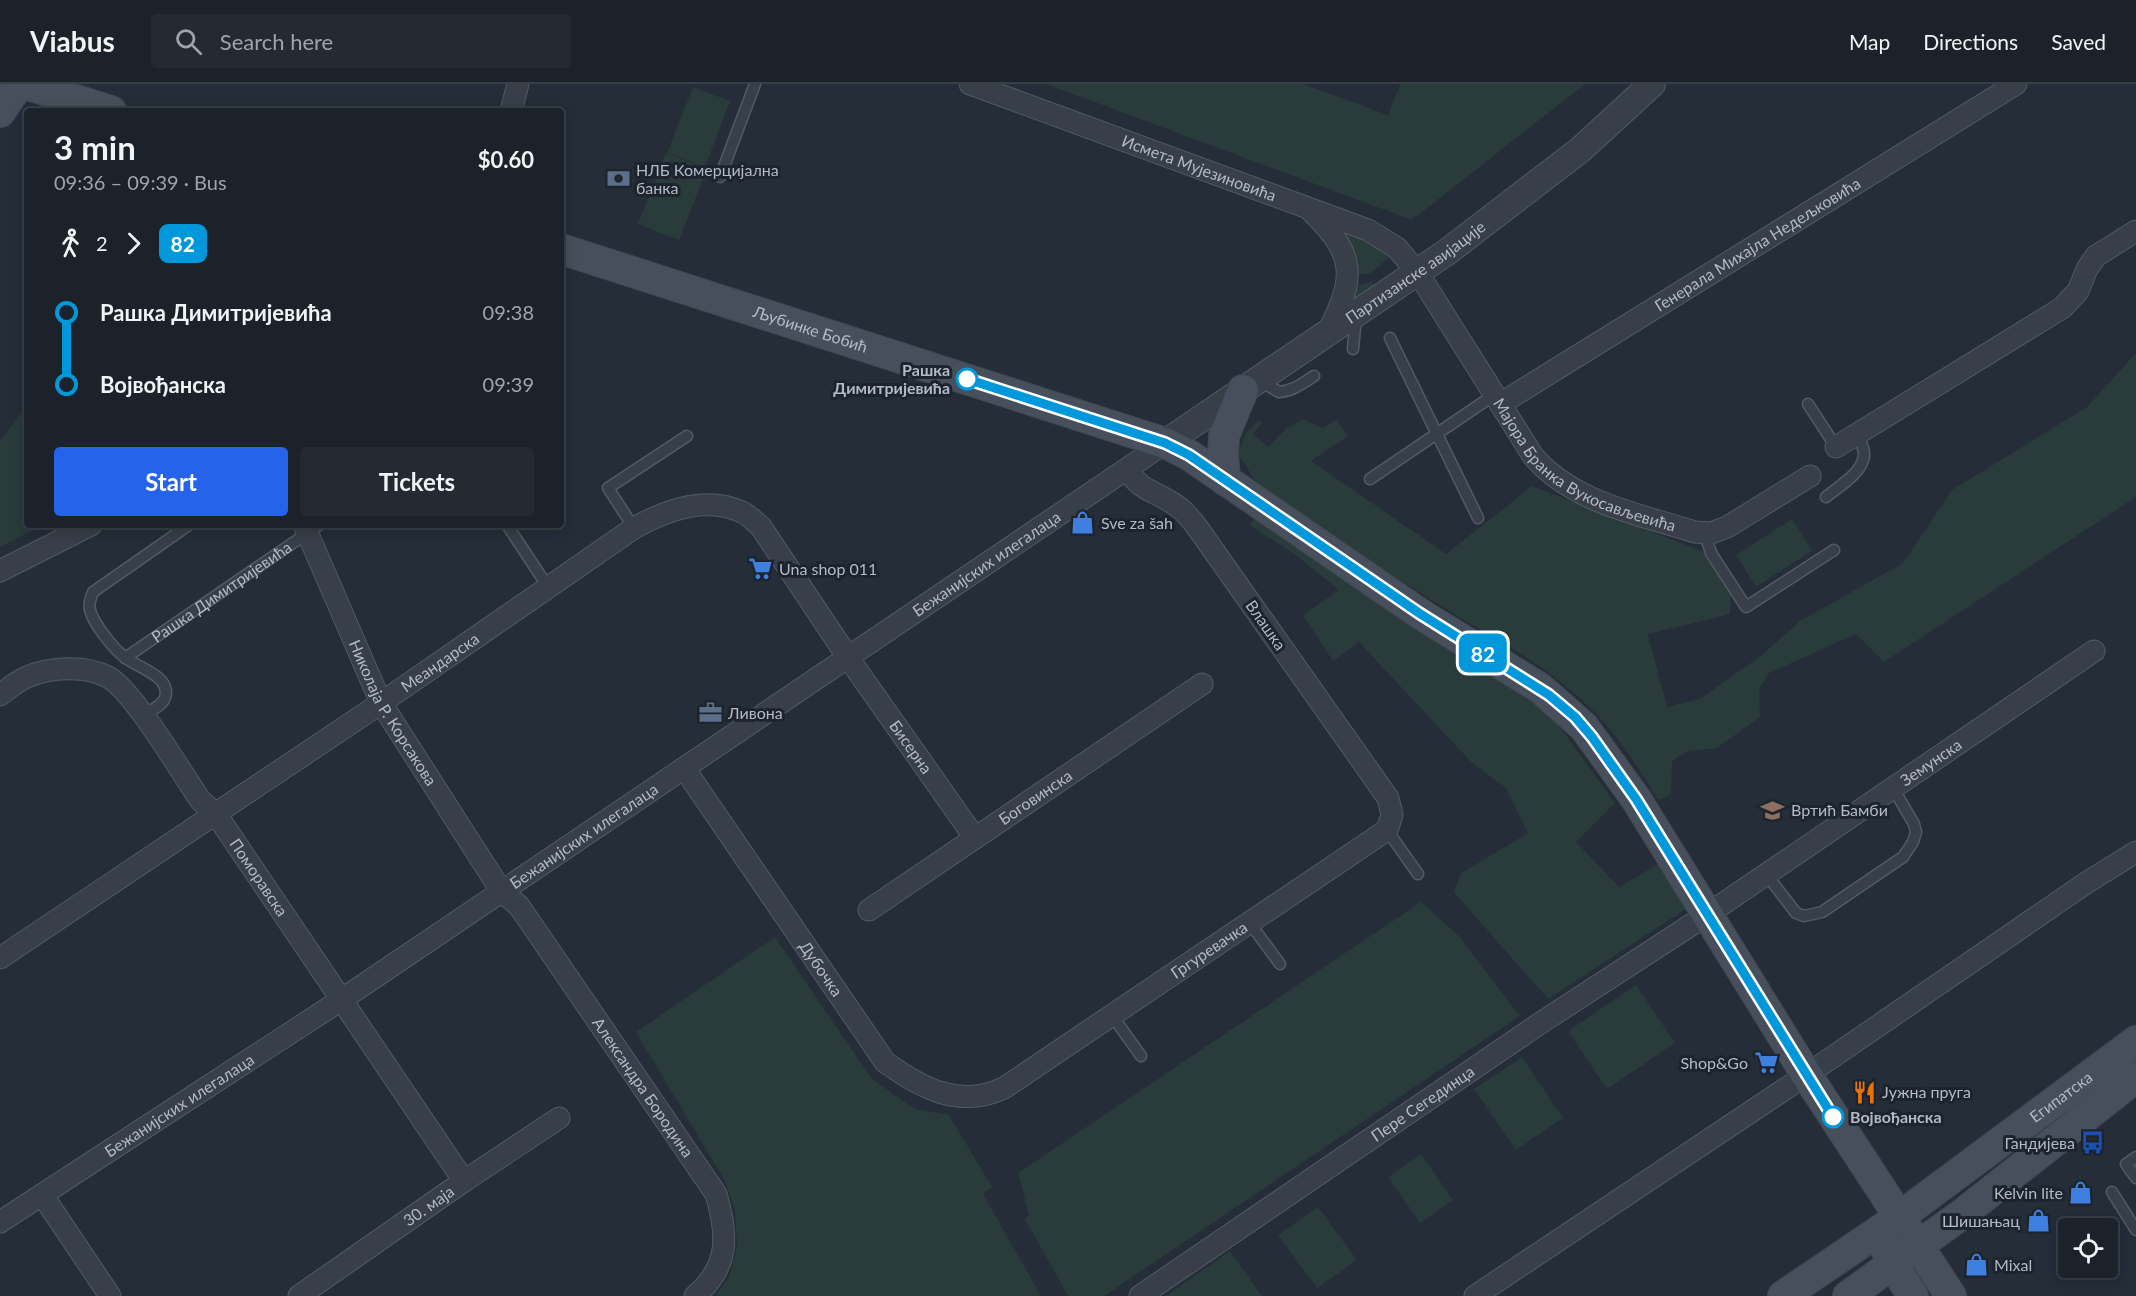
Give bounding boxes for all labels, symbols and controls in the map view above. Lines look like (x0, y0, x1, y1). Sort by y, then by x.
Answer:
search box (151, 14, 571, 68)
text: Viabus (30, 24, 115, 58)
icon: search (172, 25, 205, 58)
text: Search here (220, 28, 333, 55)
text: Map (1849, 29, 1890, 54)
text: Directions (1923, 29, 2018, 54)
text: Saved (2051, 29, 2106, 54)
text: 3 min (54, 127, 136, 167)
street label: Исмета Мујезиновића (1119, 131, 1279, 205)
text: $0.60 (478, 146, 534, 173)
place label: НЛБ Комерцијална банка (636, 160, 779, 197)
bank icon: НЛБ Комерцијална банка (605, 166, 631, 192)
text: 09:36 – 09:39 · Bus (54, 170, 227, 194)
street label: Генерала Михајла Недељковића (1651, 173, 1864, 315)
street label: Партизанске авијације (1342, 216, 1489, 327)
icon: walk (54, 227, 87, 260)
icon: forward (117, 227, 150, 260)
text: 2 (96, 231, 108, 255)
text: 82 (171, 231, 195, 256)
text: Рашка Димитријевића (100, 299, 332, 326)
text: 09:38 (483, 300, 534, 324)
street label: Љубинке Бобић (750, 301, 870, 356)
place label: Рашка Димитријевића (833, 360, 950, 397)
marker: Рашка Димитријевића (956, 368, 978, 390)
text: Војвођанска (100, 371, 226, 398)
text: 09:39 (483, 372, 534, 396)
street label: Мајора Бранка Вукосављевића (1490, 394, 1678, 535)
button: Start (54, 447, 288, 516)
button: Tickets (300, 447, 534, 516)
street label: Бежанијских илегалаца (909, 507, 1064, 620)
shop icon: Sve za šah (1070, 510, 1096, 536)
place label: Sve za šah (1101, 513, 1173, 532)
street label: Рашка Димитријевића (148, 537, 295, 646)
supermarket icon: Una shop 011 (748, 556, 774, 582)
place label: Una shop 011 (779, 559, 877, 578)
street label: Влашка (1242, 596, 1290, 653)
street label: Меандарска (397, 628, 482, 696)
line badge: 82 (1456, 634, 1510, 672)
street label: Николаја Р. Корсакова (346, 637, 441, 789)
text: 82 (1471, 641, 1495, 666)
office icon: Ливона (697, 700, 723, 726)
place label: Ливона (727, 703, 783, 722)
street label: Бисерна (886, 716, 937, 777)
street label: Земунска (1896, 734, 1965, 789)
street label: Боговинска (995, 765, 1075, 828)
street label: Бежанијских илегалаца (506, 779, 661, 892)
school or university icon: Вртић Бамби (1760, 797, 1786, 823)
place label: Вртић Бамби (1791, 800, 1888, 819)
street label: Поморавска (226, 835, 292, 920)
street label: Гргуревачка (1167, 917, 1251, 982)
street label: Дубочка (796, 937, 847, 1000)
street label: Александра Бородина (589, 1013, 698, 1160)
street label: Бежанијских илегалаца (101, 1049, 257, 1160)
supermarket icon: Shop&Go (1753, 1050, 1779, 1076)
place label: Shop&Go (1680, 1053, 1748, 1072)
street label: Пере Сегединца (1367, 1061, 1478, 1145)
street label: Египатска (2026, 1067, 2096, 1126)
restaurant icon: Јужна пруга (1851, 1079, 1877, 1105)
place label: Јужна пруга (1882, 1082, 1971, 1101)
marker: Војвођанска (1822, 1106, 1844, 1128)
place label: Војвођанска (1850, 1107, 1942, 1126)
bus stop icon: Гандијева (2080, 1130, 2106, 1156)
place label: Гандијева (2005, 1133, 2075, 1152)
shop icon: Kelvin lite (2068, 1180, 2094, 1206)
street label: 30. маја (399, 1181, 457, 1229)
place label: Kelvin lite (1994, 1183, 2063, 1202)
shop icon: Шишањац (2025, 1208, 2051, 1234)
place label: Шишањац (1942, 1211, 2020, 1230)
map controls (2058, 1218, 2118, 1278)
button: locate (2058, 1218, 2118, 1278)
shop icon: Mixal (1963, 1252, 1989, 1278)
place label: Mixal (1994, 1255, 2032, 1274)

